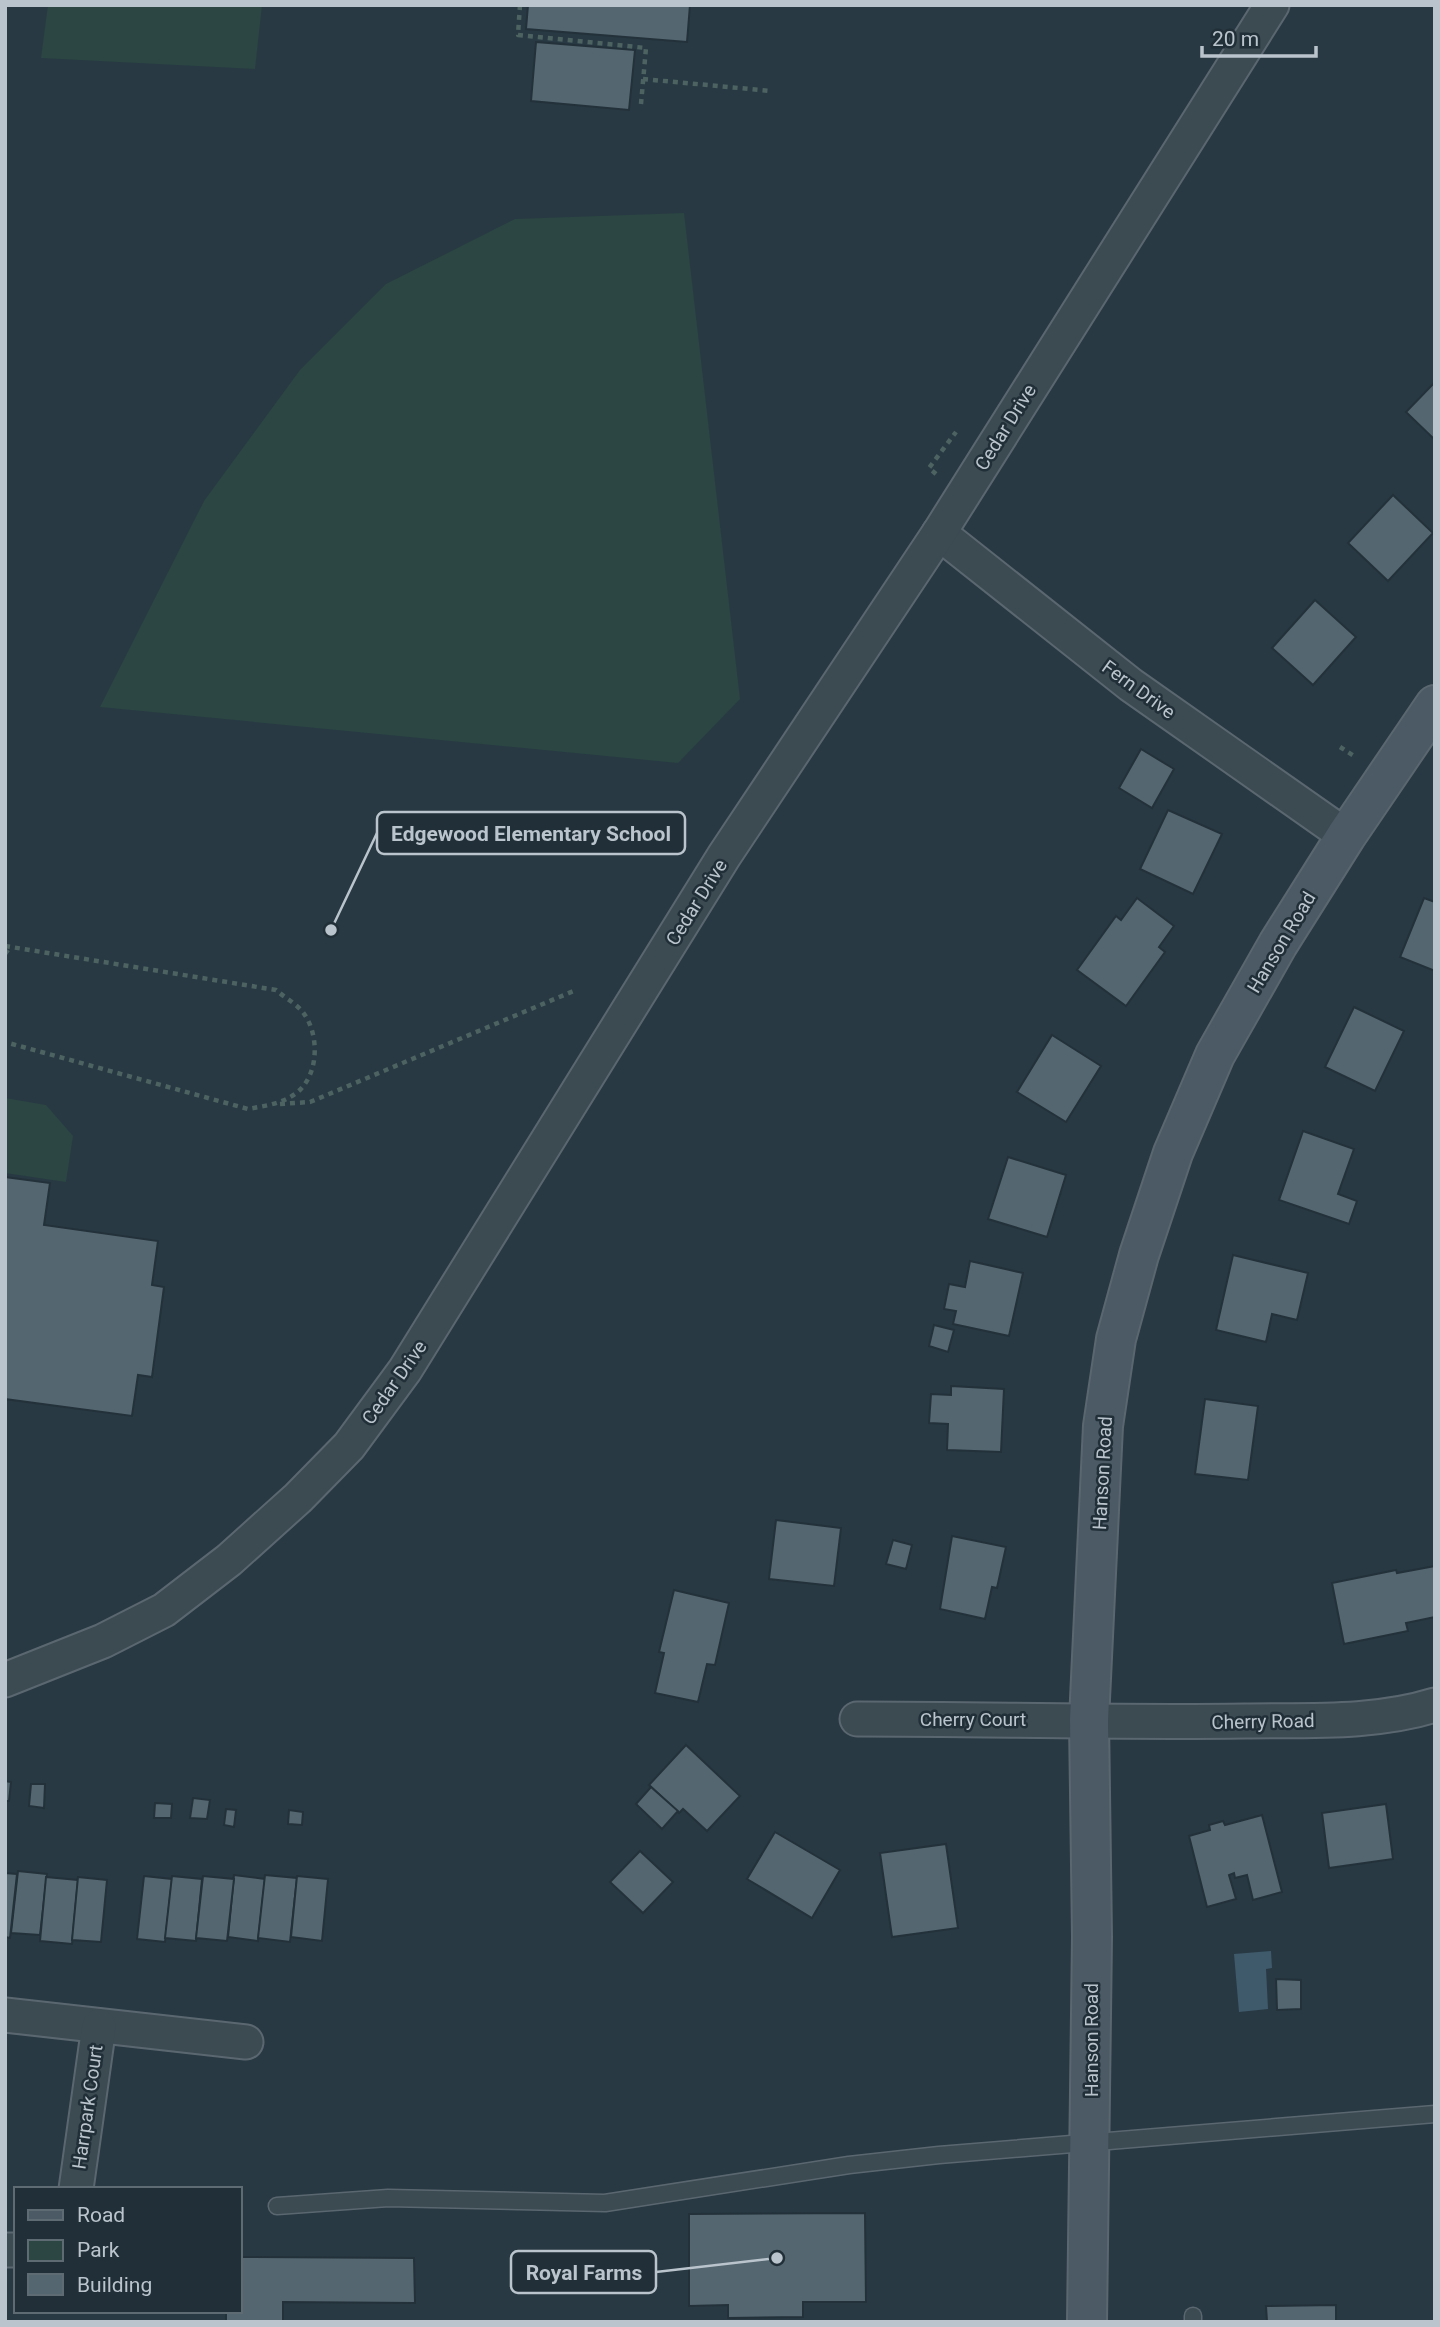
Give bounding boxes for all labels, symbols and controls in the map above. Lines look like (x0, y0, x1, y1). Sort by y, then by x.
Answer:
scale bar (1202, 14, 1316, 58)
text: 20 m (1212, 27, 1259, 51)
street label: Cedar Drive (970, 380, 1041, 475)
street label: Fern Drive (1098, 655, 1180, 724)
callout: Edgewood Elementary School (377, 812, 685, 854)
text: Edgewood Elementary School (391, 822, 671, 846)
street label: Cedar Drive (661, 855, 732, 950)
street label: Hanson Road (1242, 888, 1321, 997)
street label: Cedar Drive (357, 1336, 432, 1429)
street label: Hanson Road (1088, 1416, 1117, 1530)
street label: Cherry Court (920, 1708, 1026, 1731)
street label: Cherry Road (1211, 1709, 1315, 1734)
street label: Hanson Road (1080, 1983, 1103, 2097)
street label: Harrpark Court (67, 2043, 108, 2171)
legend (14, 2187, 242, 2313)
text: Road (77, 2203, 125, 2227)
text: Park (77, 2238, 120, 2262)
callout: Royal Farms (511, 2251, 656, 2293)
text: Royal Farms (526, 2261, 643, 2285)
text: Building (77, 2273, 152, 2297)

